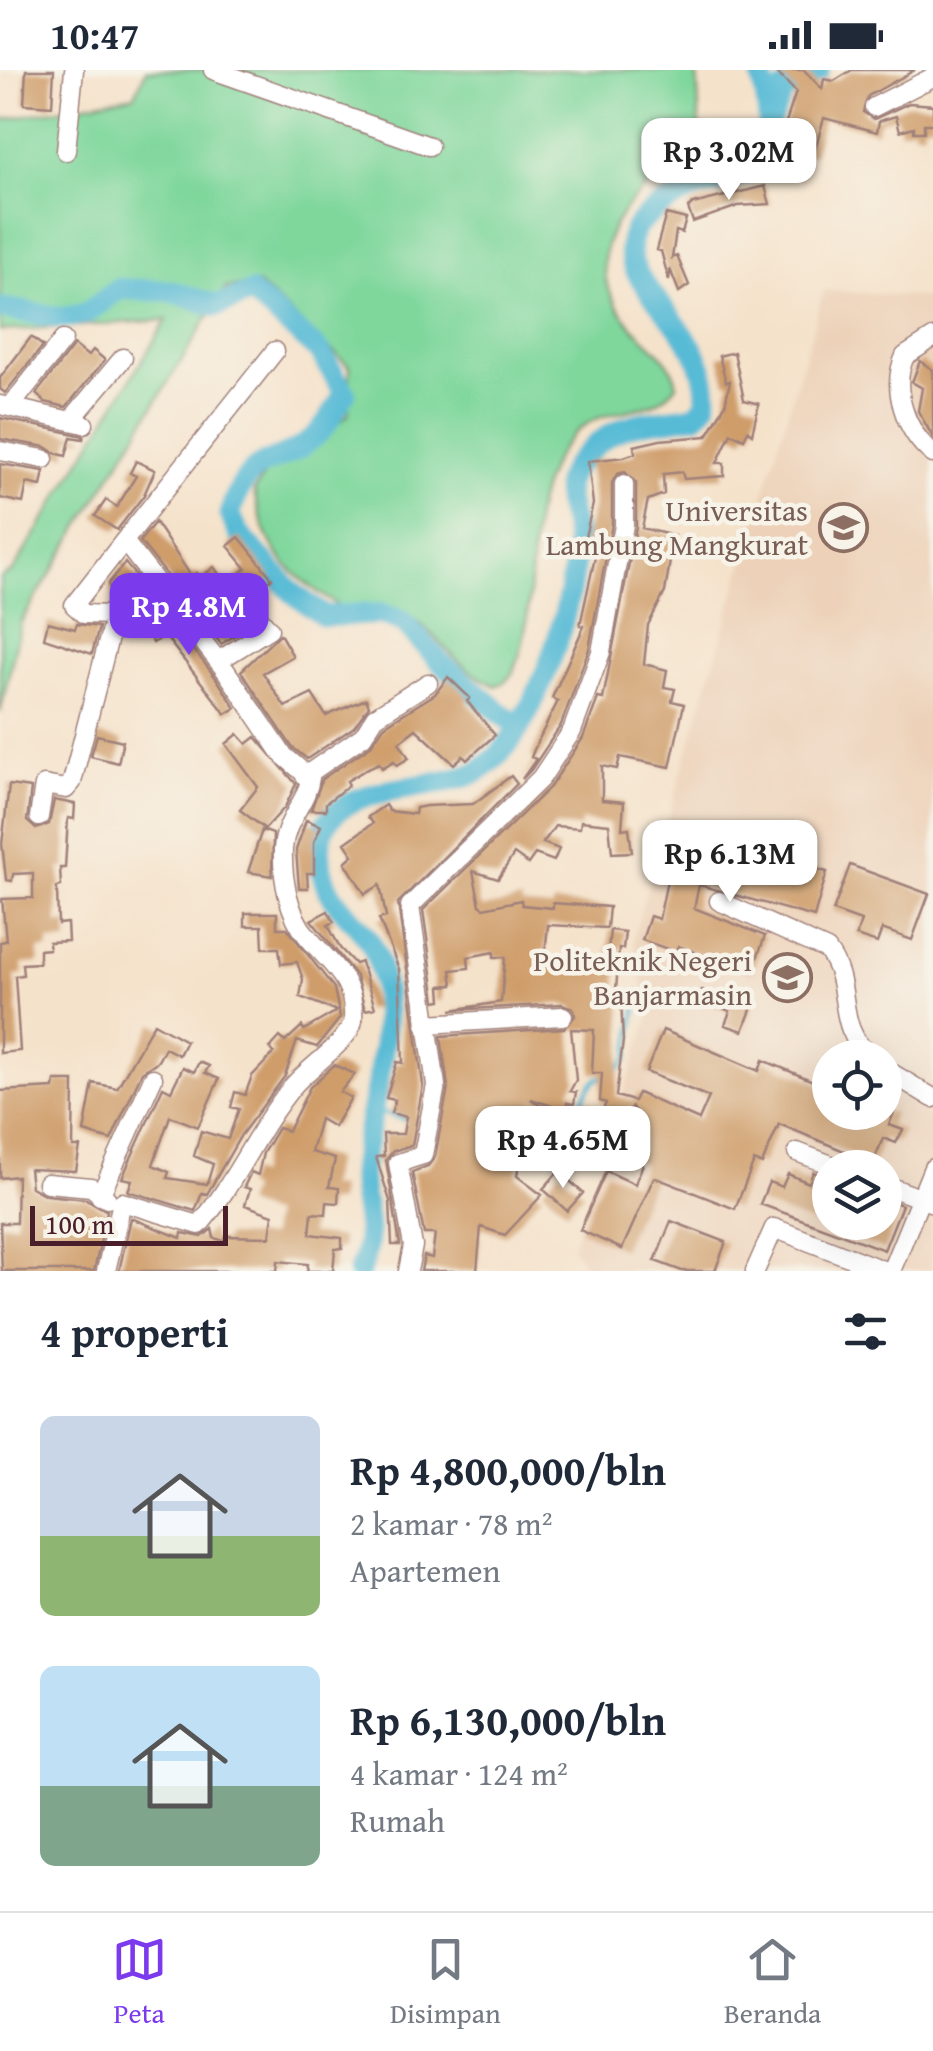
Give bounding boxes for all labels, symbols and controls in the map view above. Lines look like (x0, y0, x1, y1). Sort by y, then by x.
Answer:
text: 10:47 (50, 7, 140, 63)
pin: Rp 3.02M (626, 118, 832, 203)
text: Rp 3.02M (663, 127, 795, 174)
place label: Universitas Lambung Mangkurat (546, 488, 808, 566)
school or university icon: Universitas Lambung Mangkurat (817, 502, 869, 554)
pin: Rp 4.8M (97, 573, 281, 658)
text: Rp 4.8M (132, 582, 246, 629)
pin: Rp 6.13M (627, 820, 833, 905)
text: Rp 6.13M (664, 829, 796, 876)
place label: Politeknik Negeri Banjarmasin (533, 938, 752, 1016)
school or university icon: Politeknik Negeri Banjarmasin (761, 952, 813, 1004)
map controls (812, 1040, 902, 1240)
button: locate (812, 1040, 902, 1130)
pin: Rp 4.65M (460, 1106, 666, 1191)
text: Rp 4.65M (497, 1115, 629, 1162)
button: layers (812, 1150, 902, 1240)
scale bar (30, 1201, 228, 1246)
text: 100 m (45, 1203, 114, 1244)
text: 4 properti (40, 1301, 229, 1362)
icon: filters (838, 1304, 893, 1359)
text: Rp 4,800,000/bln (350, 1439, 666, 1500)
icon: home (120, 1456, 240, 1576)
text: 2 kamar · 78 m² (350, 1500, 552, 1547)
text: Apartemen (350, 1547, 500, 1594)
text: Rp 6,130,000/bln (350, 1689, 666, 1750)
icon: home (120, 1706, 240, 1826)
text: 4 kamar · 124 m² (350, 1750, 568, 1797)
text: Rumah (350, 1797, 445, 1844)
tab: Peta (112, 1932, 167, 2033)
tab: Disimpan (390, 1932, 501, 2033)
tab: Beranda (724, 1932, 821, 2033)

